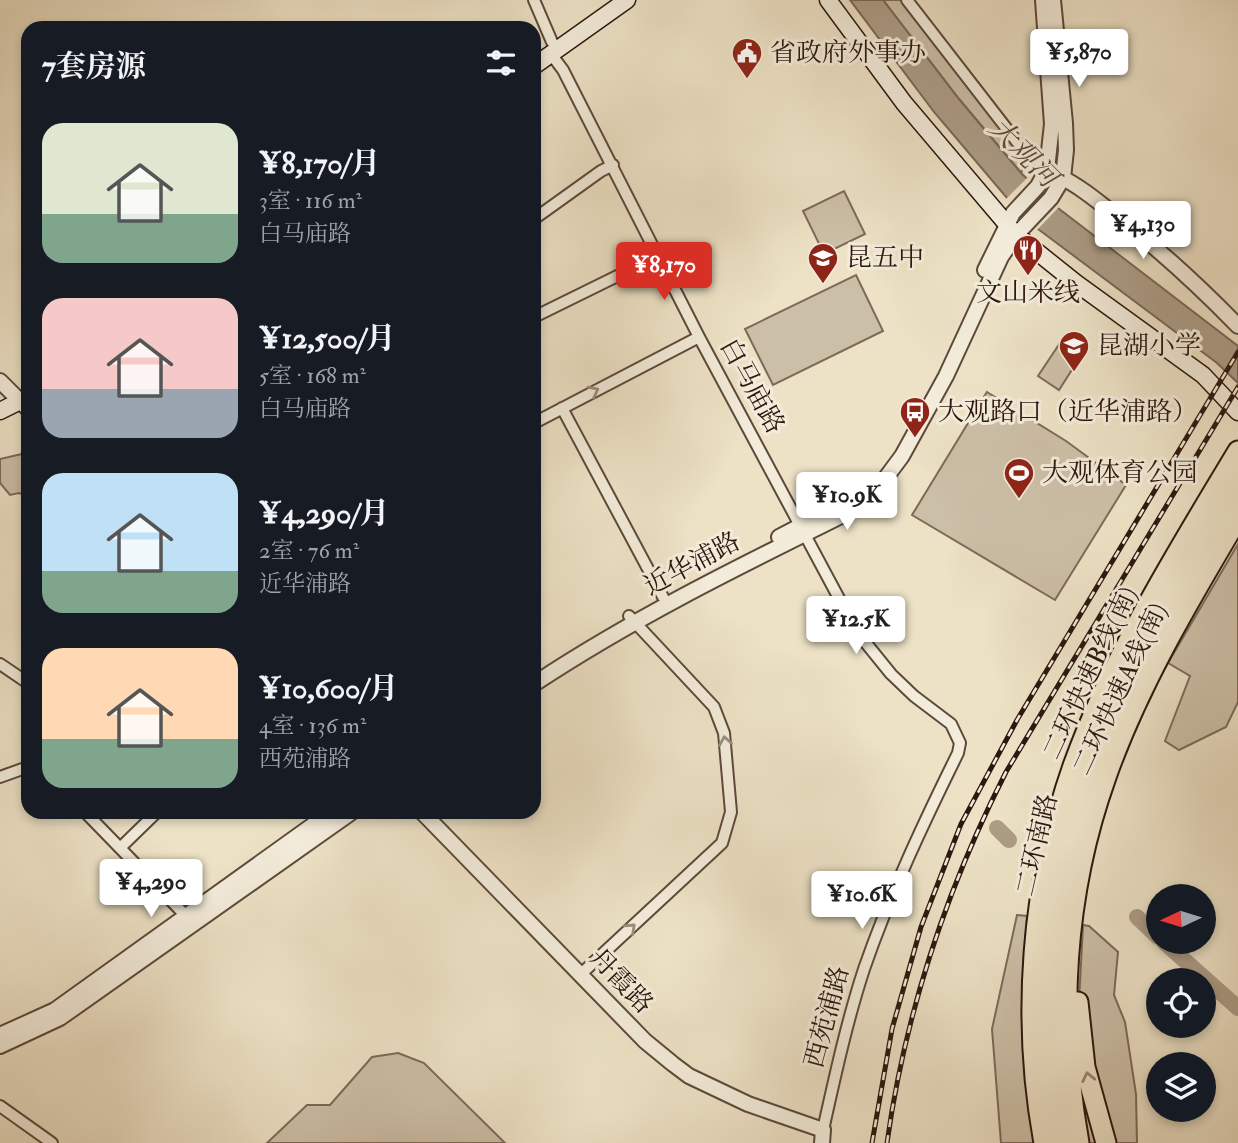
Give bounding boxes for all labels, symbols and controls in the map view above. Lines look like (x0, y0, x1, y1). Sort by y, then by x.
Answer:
pin: ¥5,870 (1022, 29, 1136, 89)
public building icon: 省政府外事办 (730, 36, 764, 80)
place label: 省政府外事办 (770, 37, 926, 69)
text: ¥5,870 (1046, 37, 1112, 66)
icon: filters (482, 44, 520, 82)
text: 7套房源 (42, 48, 146, 85)
water label: 大观河 (981, 111, 1069, 199)
text: ¥8,170/月 (259, 145, 380, 182)
icon: home (98, 151, 182, 235)
text: 3室 · 116 m² (259, 186, 362, 215)
pin: ¥4,130 (1086, 202, 1200, 261)
text: ¥4,130 (1111, 209, 1175, 238)
text: 白马庙路 (259, 219, 351, 248)
restaurant icon: 文山米线 (1011, 233, 1045, 277)
school or university icon: 昆五中 (806, 241, 840, 285)
place label: 昆五中 (846, 242, 924, 274)
pin: ¥8,170 (607, 243, 721, 302)
text: ¥8,170 (632, 250, 696, 279)
place label: 文山米线 (976, 277, 1080, 309)
text: ¥12,500/月 (259, 320, 396, 357)
icon: home (98, 326, 182, 410)
school or university icon: 昆湖小学 (1057, 329, 1091, 373)
place label: 昆湖小学 (1097, 330, 1201, 362)
street label: 白马庙路 (713, 333, 791, 439)
text: 5室 · 168 m² (259, 361, 366, 390)
one-way arrow (587, 386, 599, 400)
text: 白马庙路 (259, 394, 351, 423)
bus stop icon: 大观路口（近华浦路） (898, 395, 932, 439)
place label: 大观路口（近华浦路） (938, 396, 1198, 428)
sports icon: 大观体育公园 (1002, 456, 1036, 500)
place label: 大观体育公园 (1042, 457, 1198, 489)
pin: ¥10.9K (790, 472, 904, 532)
text: ¥10.9K (812, 480, 882, 509)
text: ¥4,290/月 (259, 495, 389, 532)
icon: home (98, 501, 182, 585)
street label: 近华浦路 (639, 525, 745, 603)
text: 2室 · 76 m² (259, 536, 359, 565)
text: 近华浦路 (259, 569, 351, 598)
street label: 二环快速B线(南) (1036, 581, 1144, 765)
pin: ¥12.5K (799, 596, 913, 656)
street label: 二环快速A线(南) (1066, 598, 1174, 780)
text: ¥12.5K (822, 604, 890, 633)
text: ¥10,600/月 (259, 670, 398, 707)
icon: home (98, 676, 182, 760)
text: 4室 · 136 m² (259, 711, 366, 740)
one-way arrow (717, 736, 732, 747)
text: 西苑浦路 (259, 744, 351, 773)
street label: 二环南路 (1010, 791, 1064, 899)
pin: ¥4,290 (94, 860, 208, 919)
text: ¥4,290 (116, 867, 186, 896)
pin: ¥10.6K (805, 872, 919, 931)
text: ¥10.6K (827, 879, 897, 908)
north arrow (1146, 884, 1216, 954)
map controls (1146, 884, 1216, 1122)
one-way arrow (623, 923, 636, 936)
street label: 丹霞路 (582, 942, 660, 1020)
street label: 西苑浦路 (798, 963, 856, 1071)
button: locate (1146, 968, 1216, 1038)
button: layers (1146, 1052, 1216, 1122)
one-way arrow (1081, 1071, 1096, 1083)

